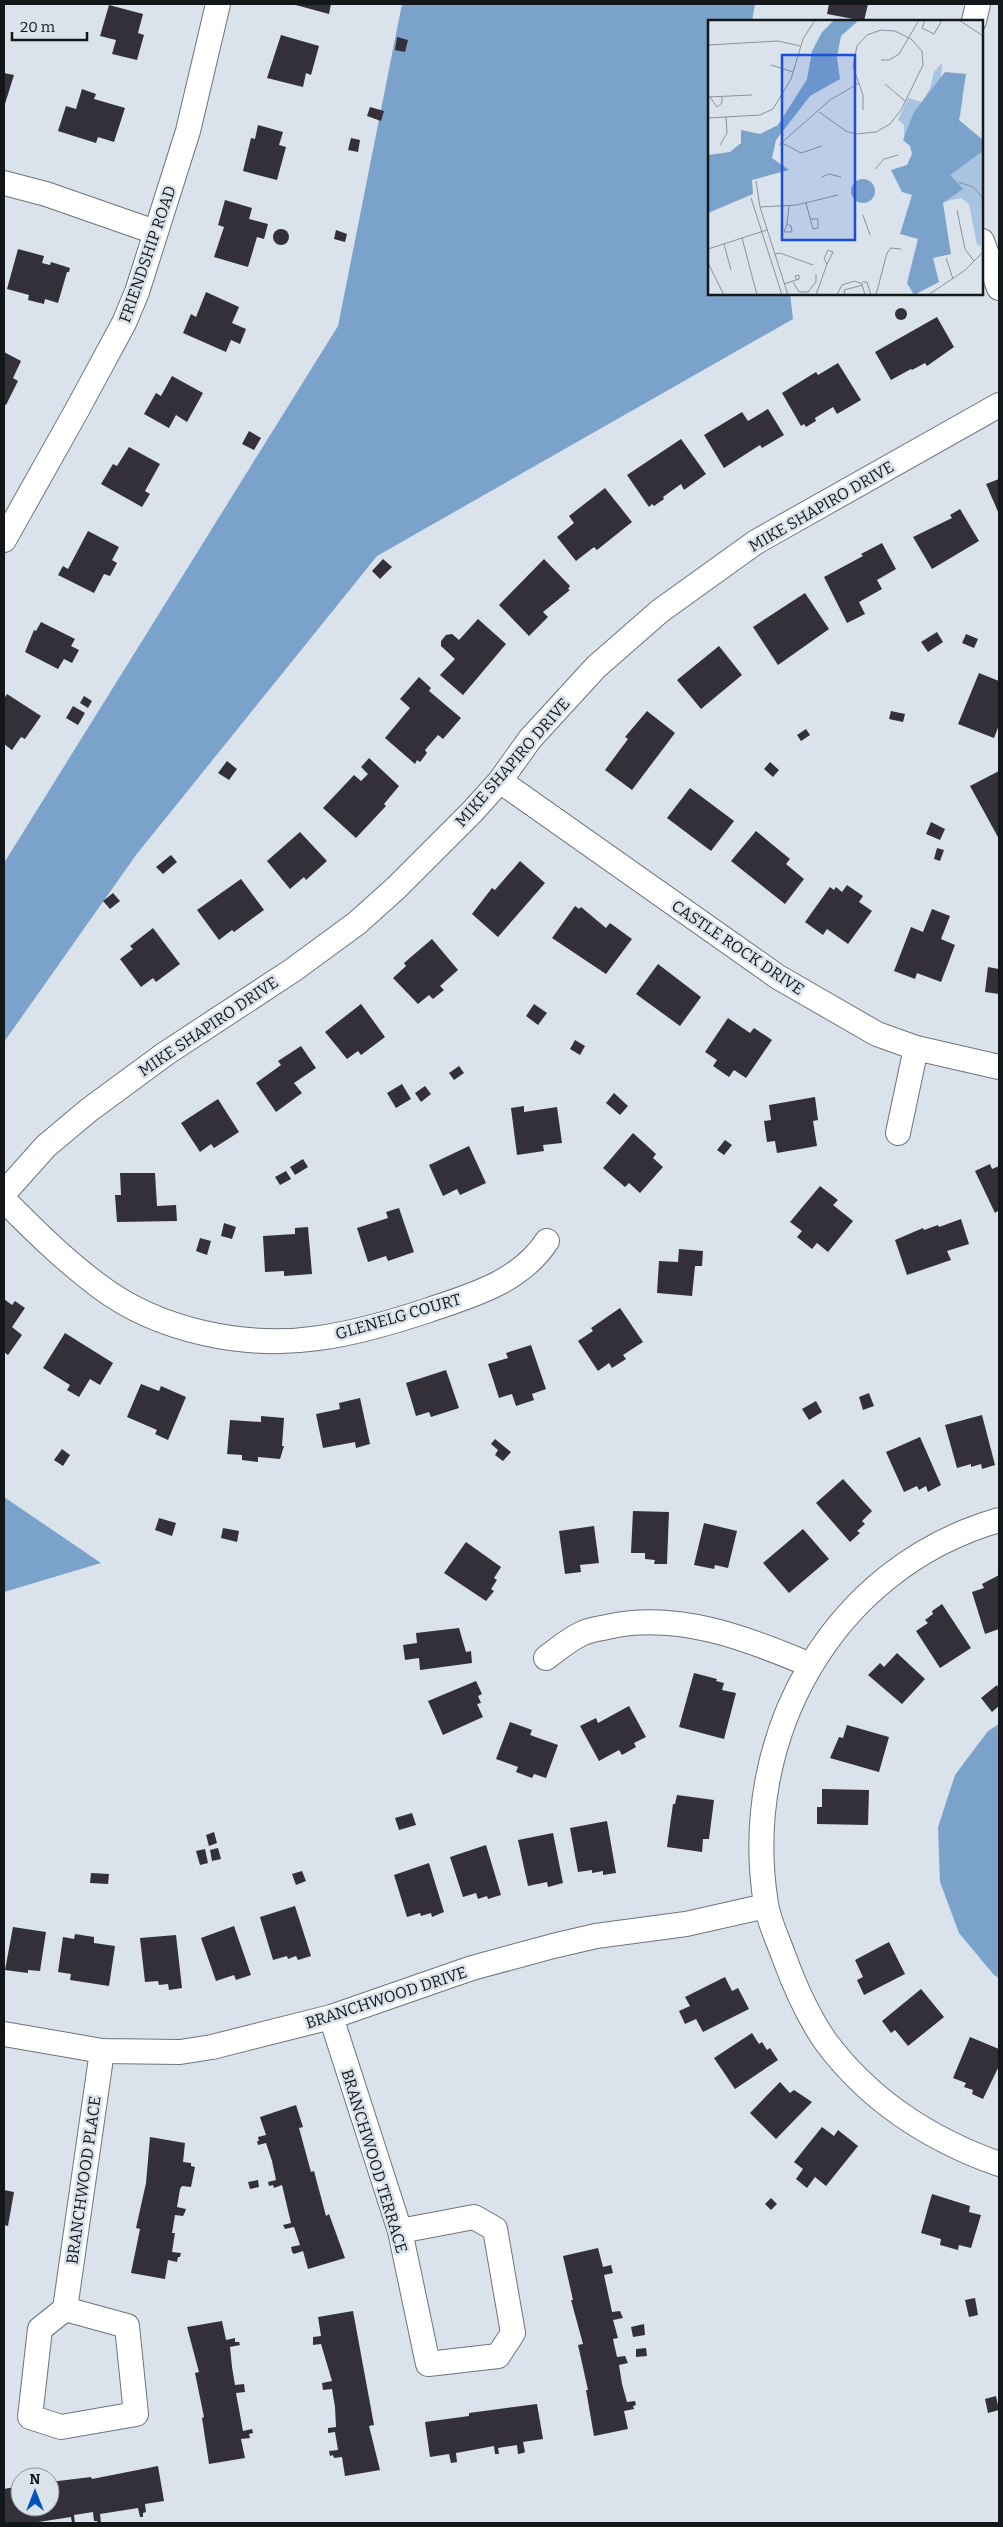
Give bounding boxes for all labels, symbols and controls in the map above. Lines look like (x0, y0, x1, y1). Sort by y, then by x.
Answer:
scale bar (12, 10, 88, 42)
text: 20 m (20, 18, 56, 36)
inset map (708, 20, 983, 295)
street label: FRIENDSHIP ROAD (115, 183, 180, 325)
street label: MIKE SHAPIRO DRIVE (745, 457, 897, 556)
street label: MIKE SHAPIRO DRIVE (451, 694, 573, 831)
street label: CASTLE ROCK DRIVE (668, 896, 808, 999)
street label: MIKE SHAPIRO DRIVE (135, 973, 282, 1080)
street label: GLENELG COURT (333, 1289, 463, 1343)
street label: BRANCHWOOD DRIVE (303, 1962, 469, 2033)
street label: BRANCHWOOD TERRACE (337, 2067, 412, 2256)
street label: BRANCHWOOD PLACE (62, 2095, 105, 2265)
north arrow (10, 2467, 60, 2517)
text: N (30, 2471, 41, 2488)

